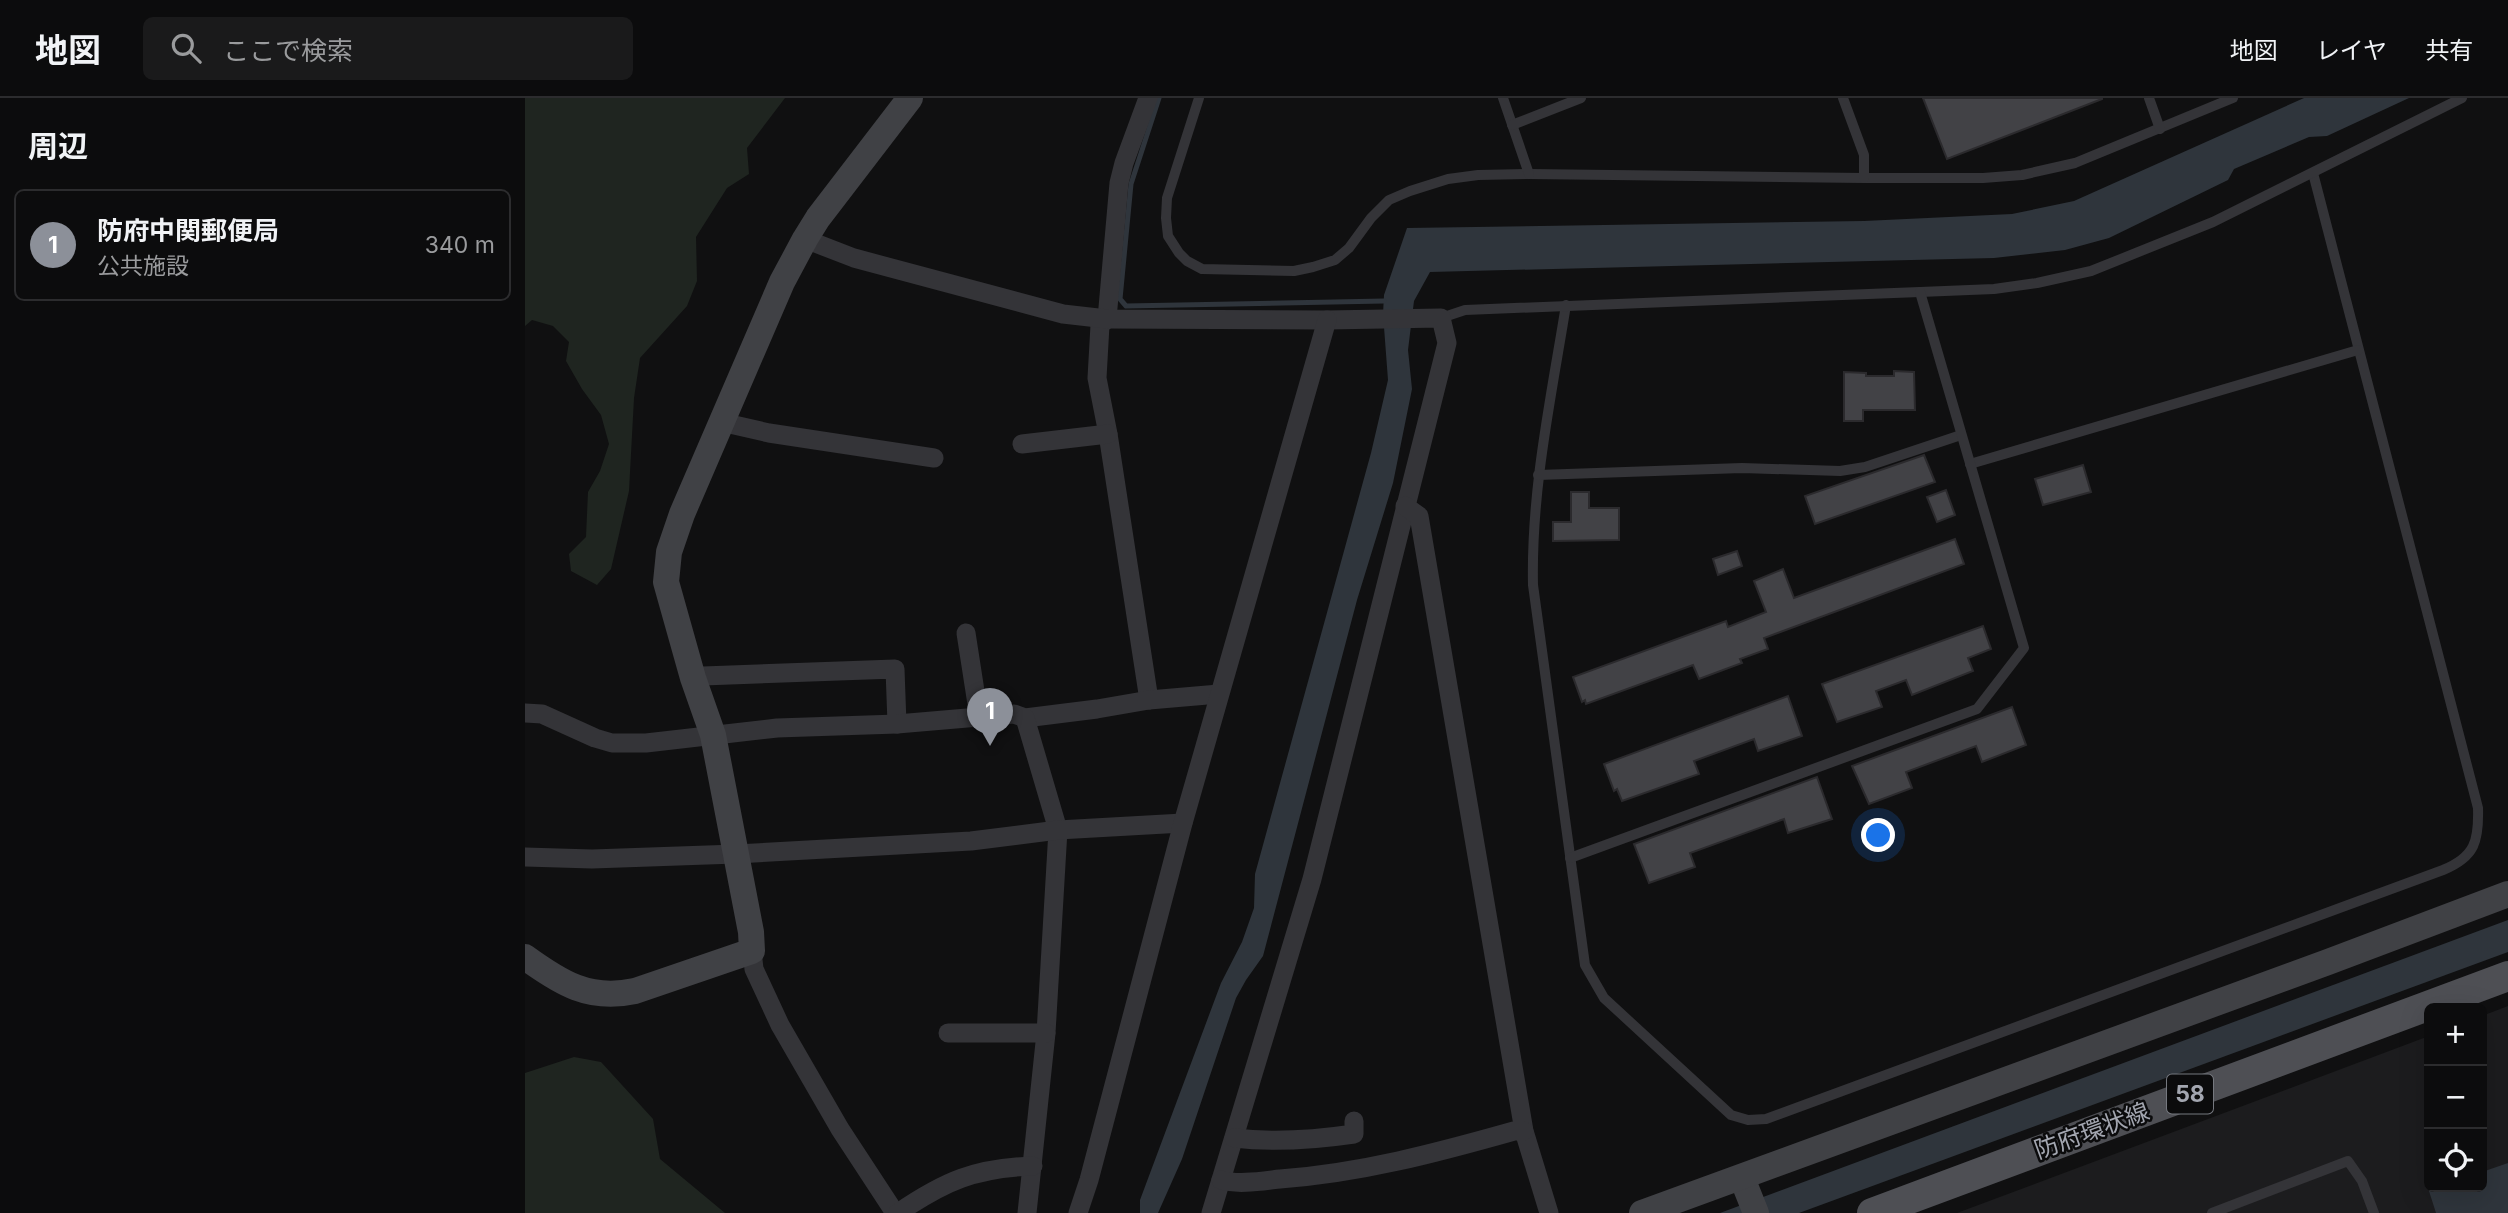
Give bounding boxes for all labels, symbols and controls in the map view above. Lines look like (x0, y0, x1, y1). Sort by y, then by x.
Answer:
search box (143, 17, 633, 80)
icon: search (167, 29, 205, 67)
text: 地図 (35, 30, 101, 70)
text: ここで検索 (223, 35, 353, 66)
text: 地図 (2230, 36, 2278, 65)
text: レイヤ (2316, 36, 2387, 65)
text: 共有 (2425, 36, 2473, 65)
text: 周辺 (28, 128, 88, 164)
text: 防府中関郵便局 (97, 215, 279, 246)
text: 1 (48, 231, 58, 259)
text: 340 m (425, 231, 495, 259)
text: 公共施設 (97, 252, 189, 280)
pin: 1 (967, 688, 1013, 746)
your location (1861, 818, 1895, 852)
map controls (2424, 1003, 2487, 1192)
button: + (2424, 1003, 2487, 1066)
button: − (2424, 1066, 2487, 1129)
road number: 58 (2167, 1074, 2213, 1113)
street label: 防府環状線 (2030, 1096, 2153, 1165)
button: locate (2424, 1129, 2487, 1192)

